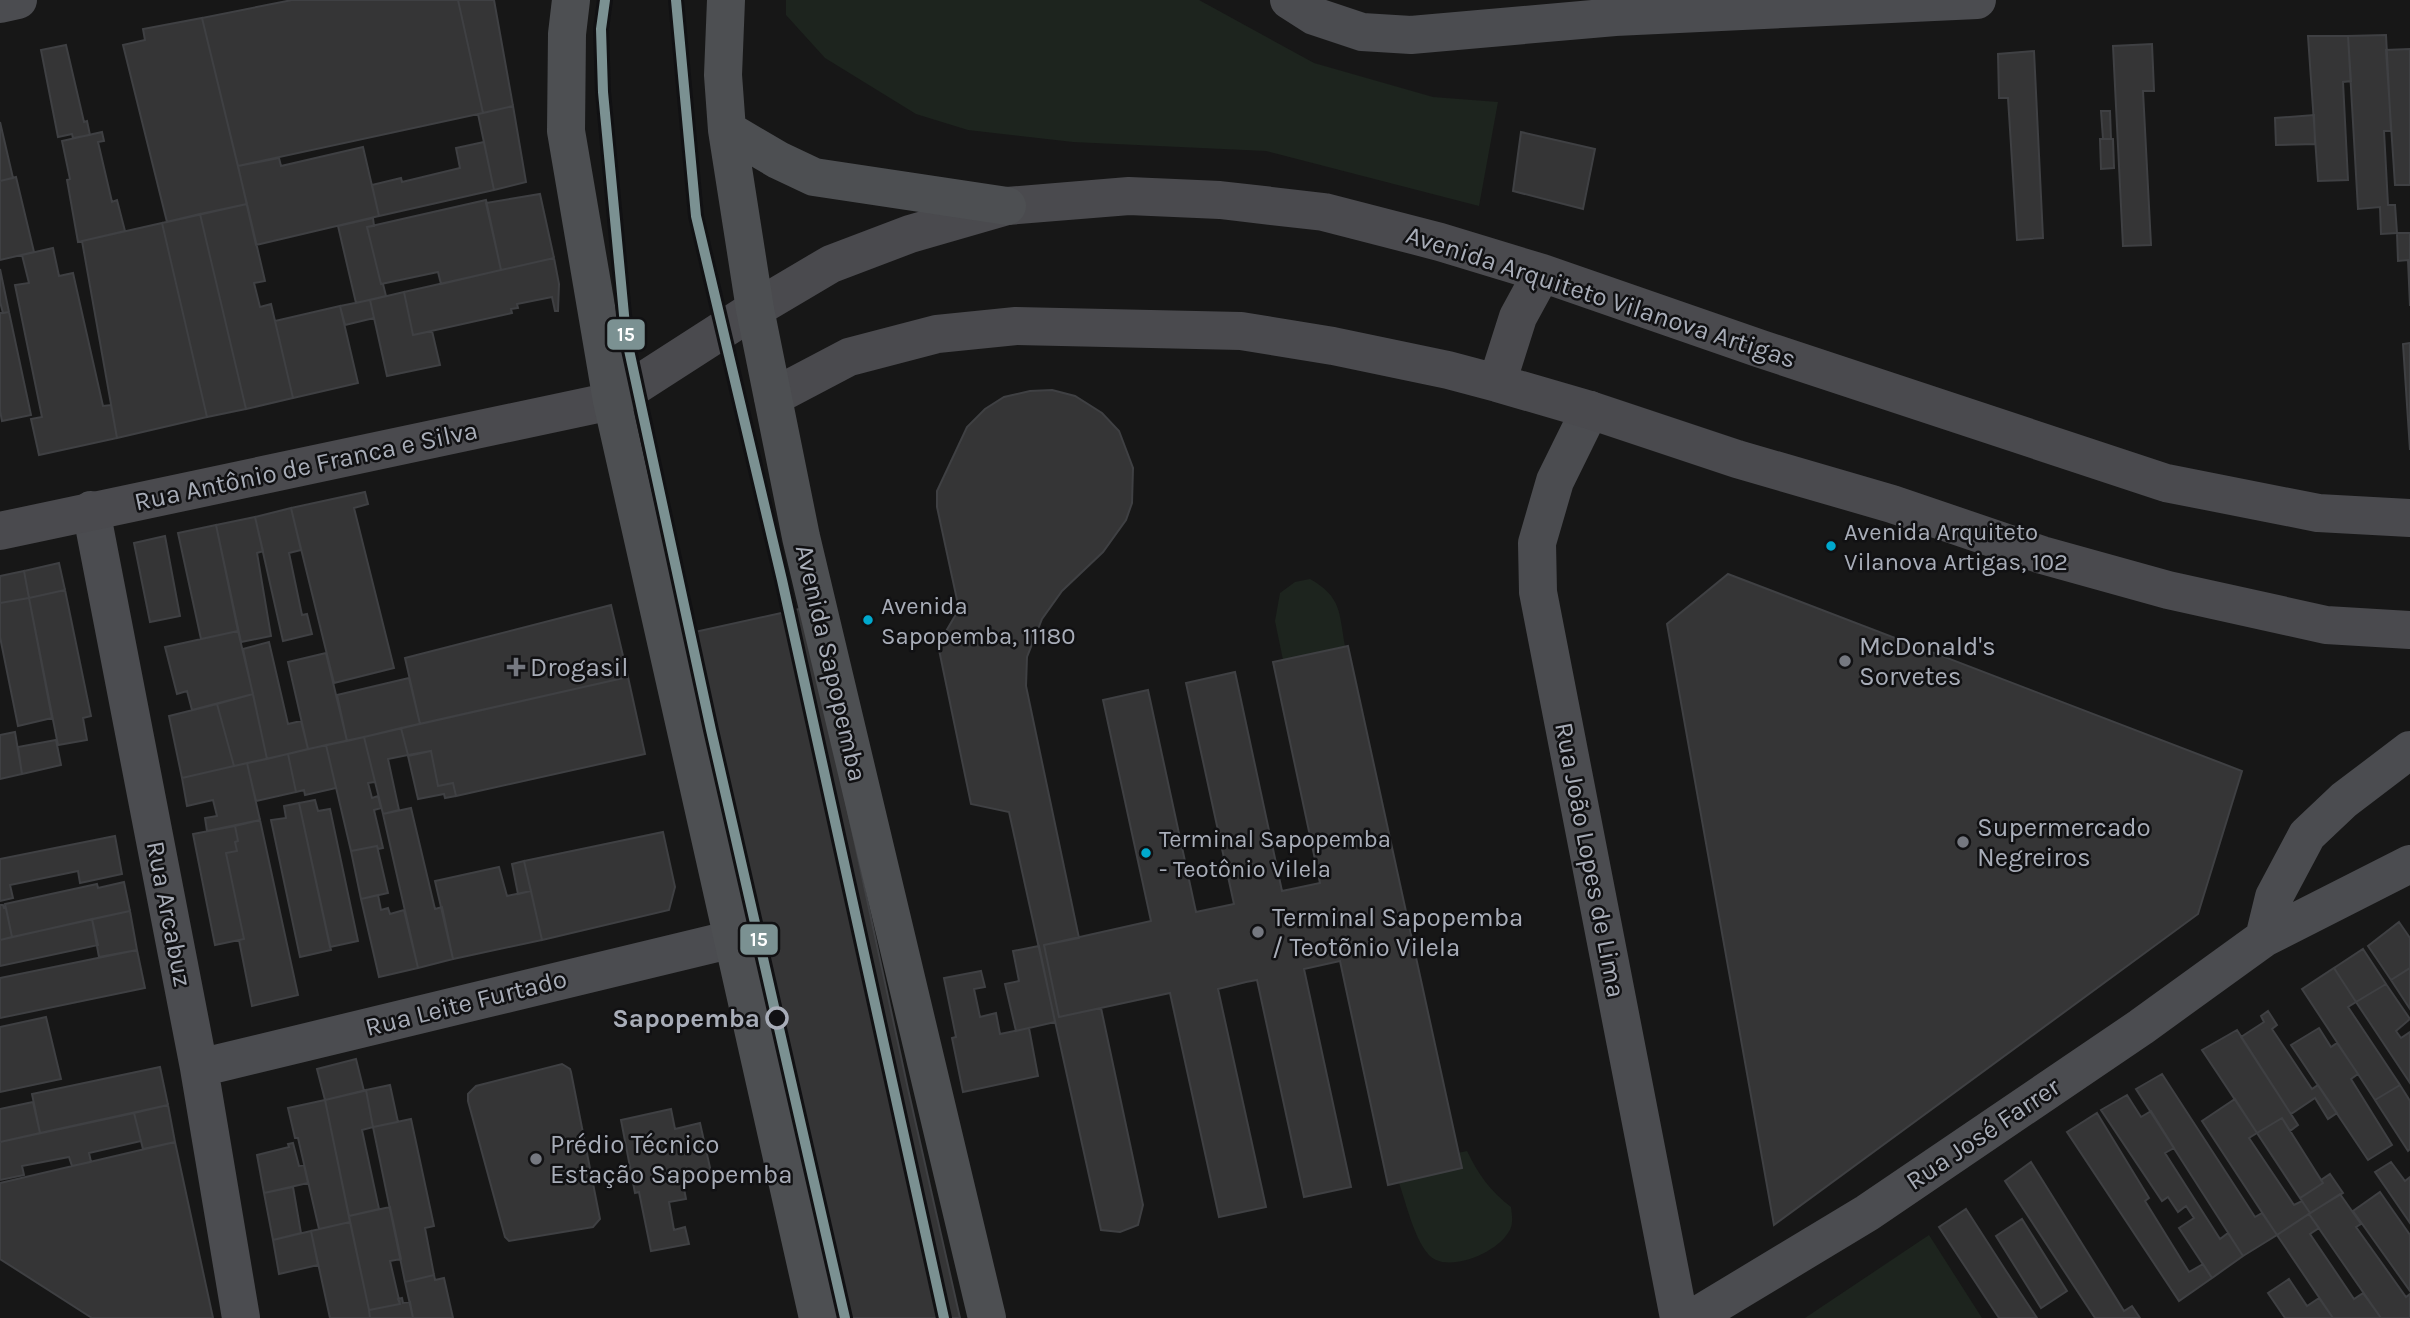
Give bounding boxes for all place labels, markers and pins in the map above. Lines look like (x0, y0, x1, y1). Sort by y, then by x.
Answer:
place label: Avenida Arquiteto Vilanova Artigas, 102 (1844, 518, 2068, 576)
marker: Avenida Arquiteto Vilanova Artigas, 102 (1824, 539, 1838, 553)
place label: Avenida Sapopemba, 11180 (881, 592, 1076, 650)
marker: Avenida Sapopemba, 11180 (861, 613, 875, 627)
place label: McDonald's Sorvetes (1859, 631, 1996, 692)
place label: Drogasil (530, 652, 628, 683)
marker: McDonald's Sorvetes (1837, 653, 1853, 669)
marker: Drogasil (508, 659, 524, 675)
place label: Supermercado Negreiros (1977, 812, 2151, 873)
place label: Terminal Sapopemba - Teotônio Vilela (1159, 825, 1391, 883)
marker: Supermercado Negreiros (1955, 834, 1971, 850)
marker: Terminal Sapopemba - Teotônio Vilela (1139, 846, 1153, 860)
place label: Terminal Sapopemba / Teotõnio Vilela (1272, 902, 1523, 963)
marker: Terminal Sapopemba / Teotõnio Vilela (1250, 924, 1266, 940)
place label: Sapopemba (612, 1003, 760, 1034)
marker: Sapopemba (766, 1007, 788, 1029)
place label: Prédio Técnico Estação Sapopemba (550, 1129, 793, 1190)
marker: Prédio Técnico Estação Sapopemba (528, 1151, 544, 1167)

